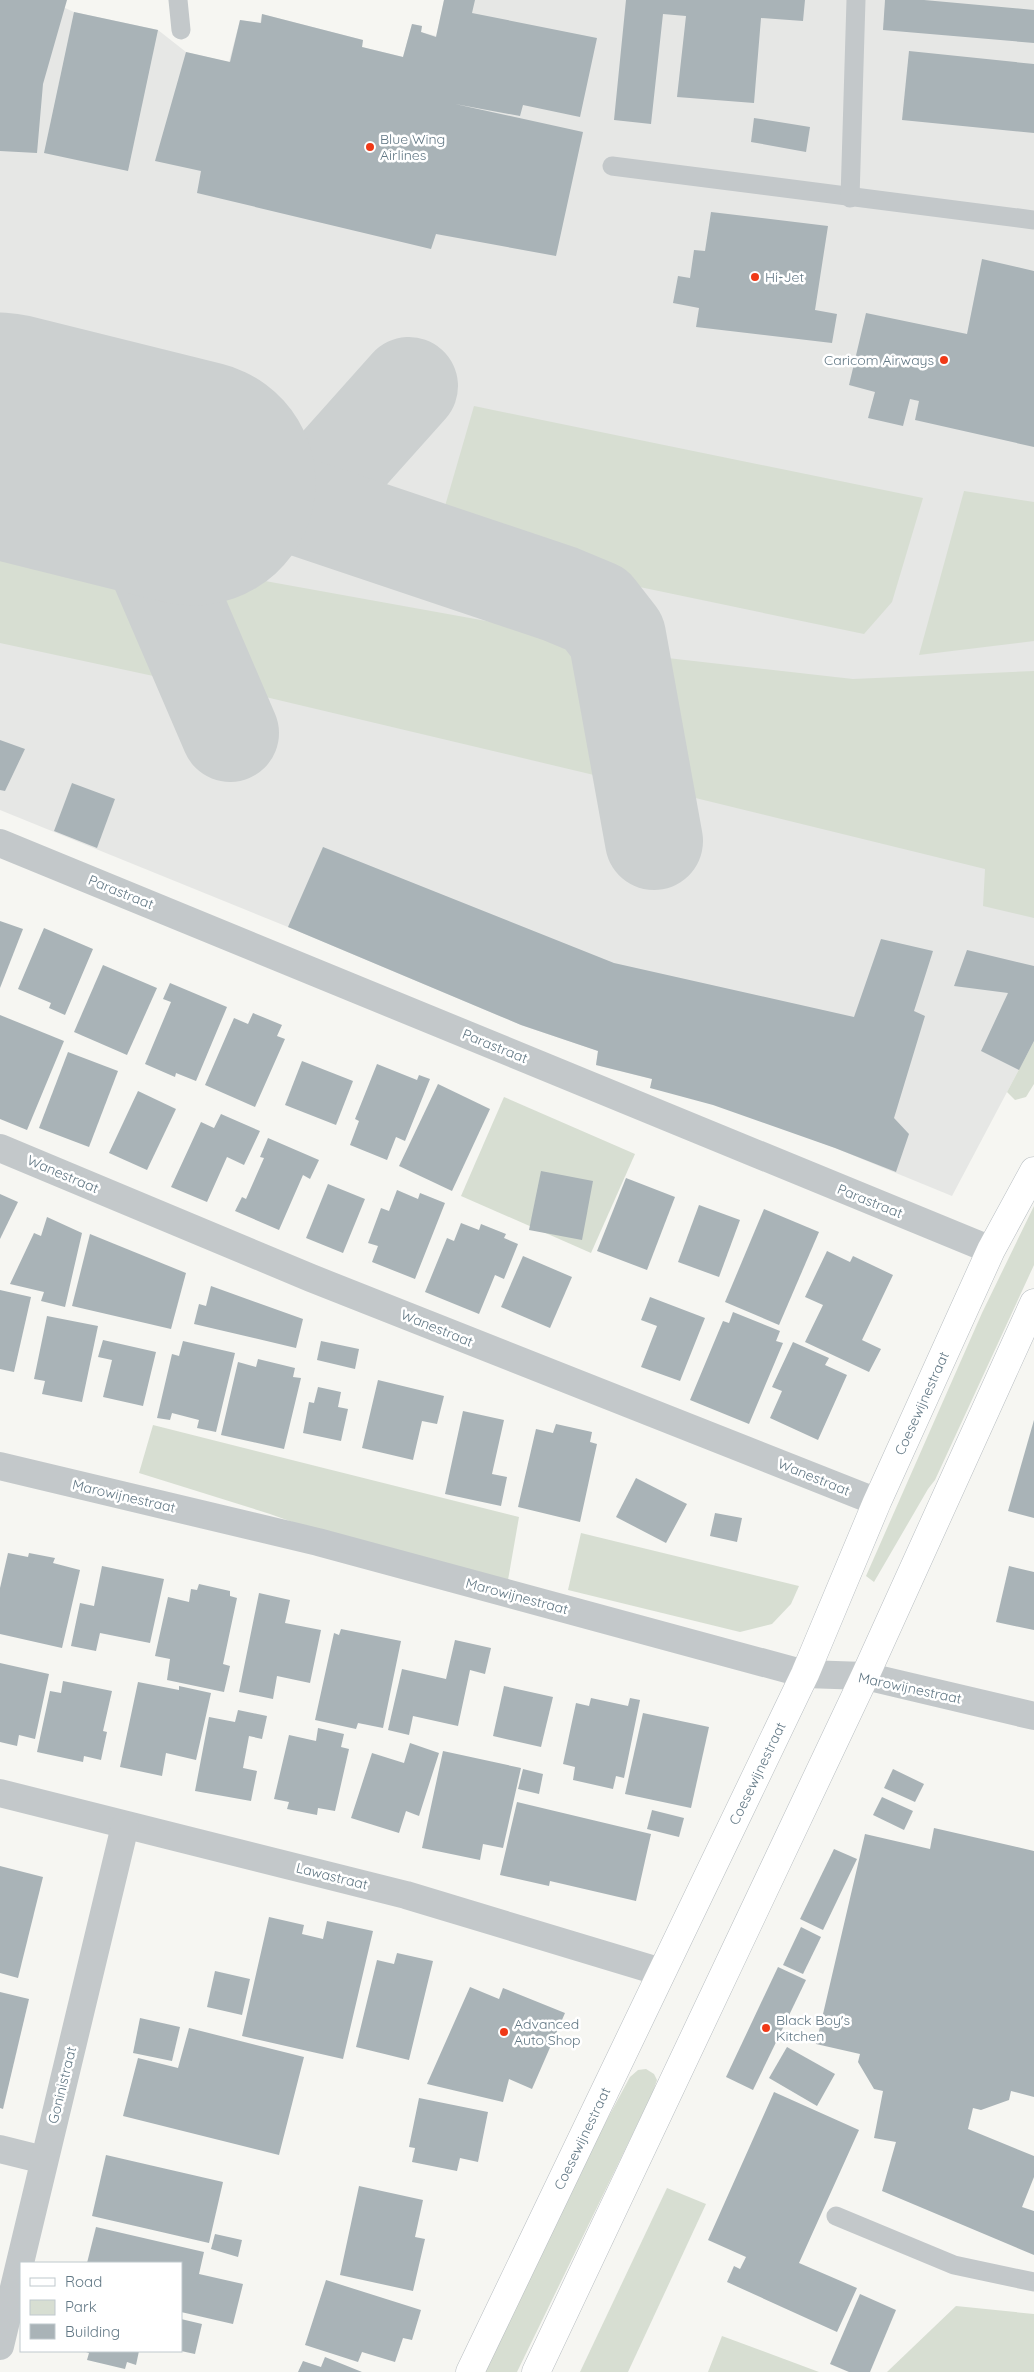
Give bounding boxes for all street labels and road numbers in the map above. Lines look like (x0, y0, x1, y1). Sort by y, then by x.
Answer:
street label: Parastraat (86, 871, 157, 913)
street label: Parastraat (460, 1025, 531, 1067)
street label: Wanestraat (24, 1151, 102, 1197)
street label: Parastraat (835, 1180, 906, 1222)
street label: Wanestraat (398, 1305, 476, 1351)
street label: Coesewijnestraat (890, 1348, 953, 1458)
street label: Wanestraat (775, 1454, 853, 1500)
street label: Marowijnestraat (71, 1475, 178, 1517)
street label: Marowijnestraat (464, 1574, 570, 1618)
street label: Marowijnestraat (857, 1668, 964, 1708)
street label: Coesewijnestraat (725, 1719, 790, 1828)
street label: Lawastraat (294, 1858, 370, 1894)
street label: Goninistraat (44, 2044, 80, 2125)
street label: Coesewijnestraat (550, 2084, 614, 2193)

